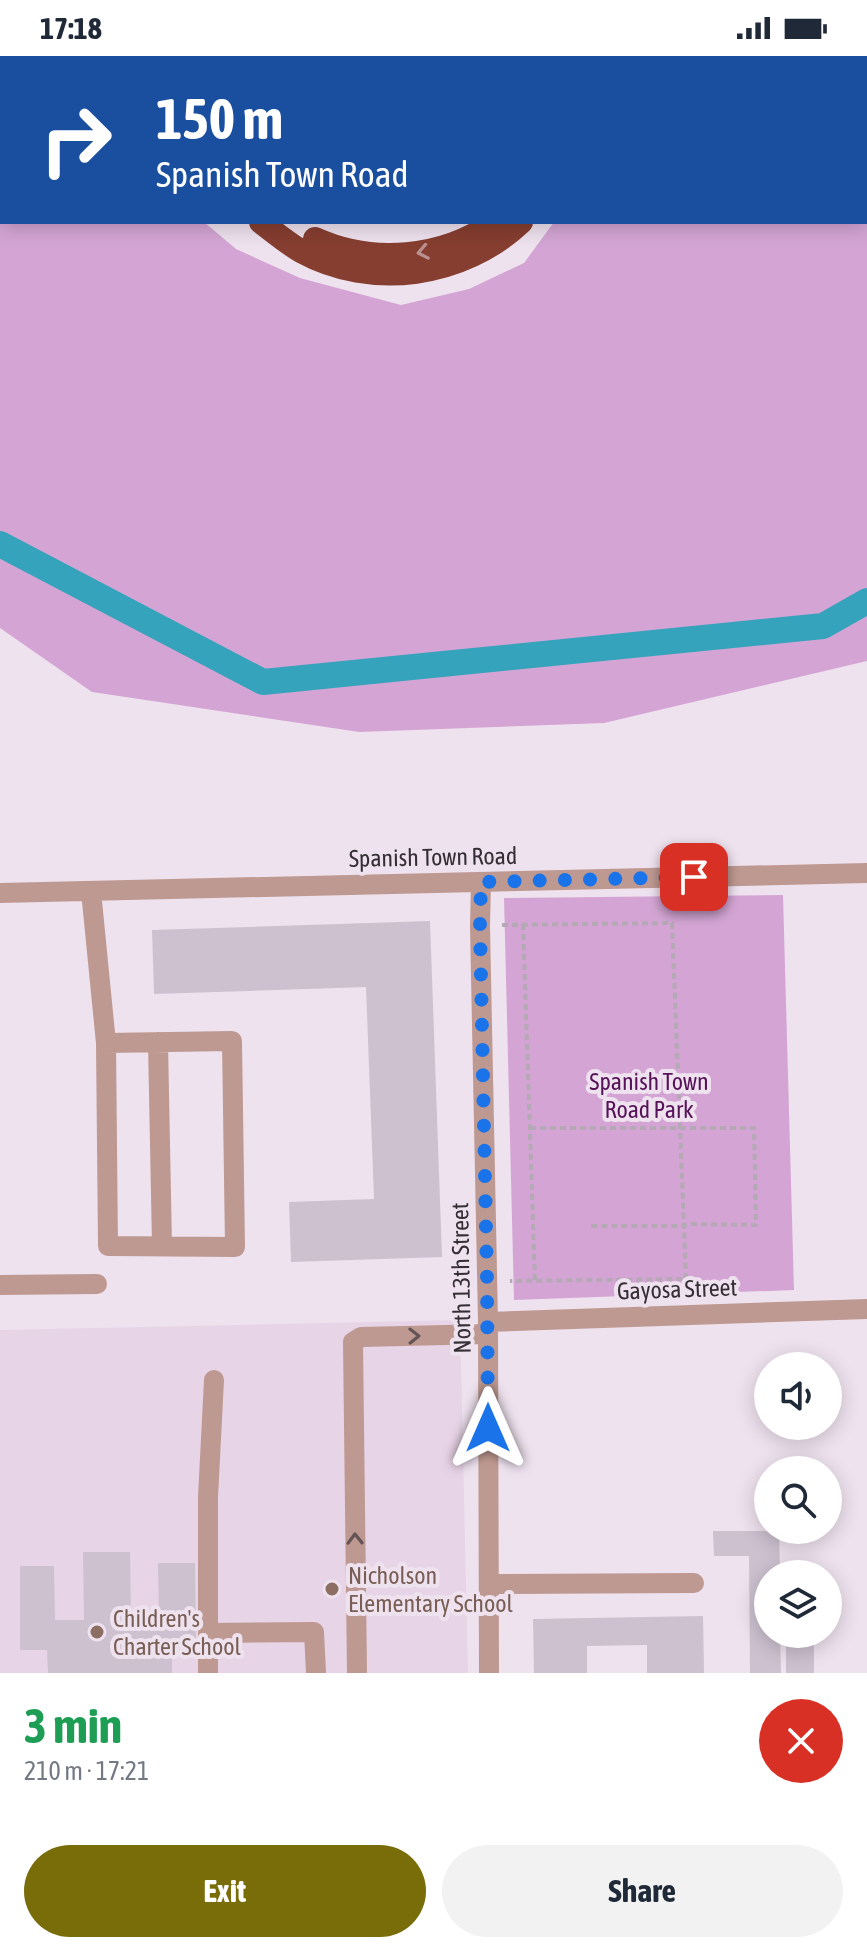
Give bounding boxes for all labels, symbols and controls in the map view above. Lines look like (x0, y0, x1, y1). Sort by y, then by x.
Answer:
text: 17:18 (40, 11, 102, 45)
text: 150 m (156, 87, 283, 151)
icon: right (24, 88, 128, 192)
text: Spanish Town Road (156, 153, 409, 195)
one-way arrow (417, 242, 430, 259)
street label: Spanish Town Road (349, 842, 517, 872)
pin (660, 843, 728, 911)
icon: arrive (672, 855, 716, 899)
park label: Spanish Town Road Park (589, 1068, 709, 1123)
street label: North 13th Street (446, 1202, 476, 1354)
street label: Gayosa Street (616, 1273, 738, 1305)
one-way arrow (408, 1327, 421, 1344)
map controls (754, 1352, 842, 1648)
button: sound (754, 1352, 842, 1440)
position arrow (446, 1386, 530, 1470)
button: search (754, 1456, 842, 1544)
one-way arrow (347, 1532, 364, 1545)
button: layers (754, 1560, 842, 1648)
place label: Nicholson Elementary School (348, 1562, 514, 1617)
marker: Nicholson Elementary School (323, 1580, 341, 1598)
place label: Children's Charter School (113, 1605, 242, 1660)
marker: Children's Charter School (88, 1623, 106, 1641)
text: 3 min (24, 1698, 122, 1753)
button: close (759, 1699, 843, 1783)
text: 210 m · 17:21 (24, 1756, 149, 1786)
button: Exit (24, 1845, 426, 1937)
button: Share (442, 1845, 843, 1937)

